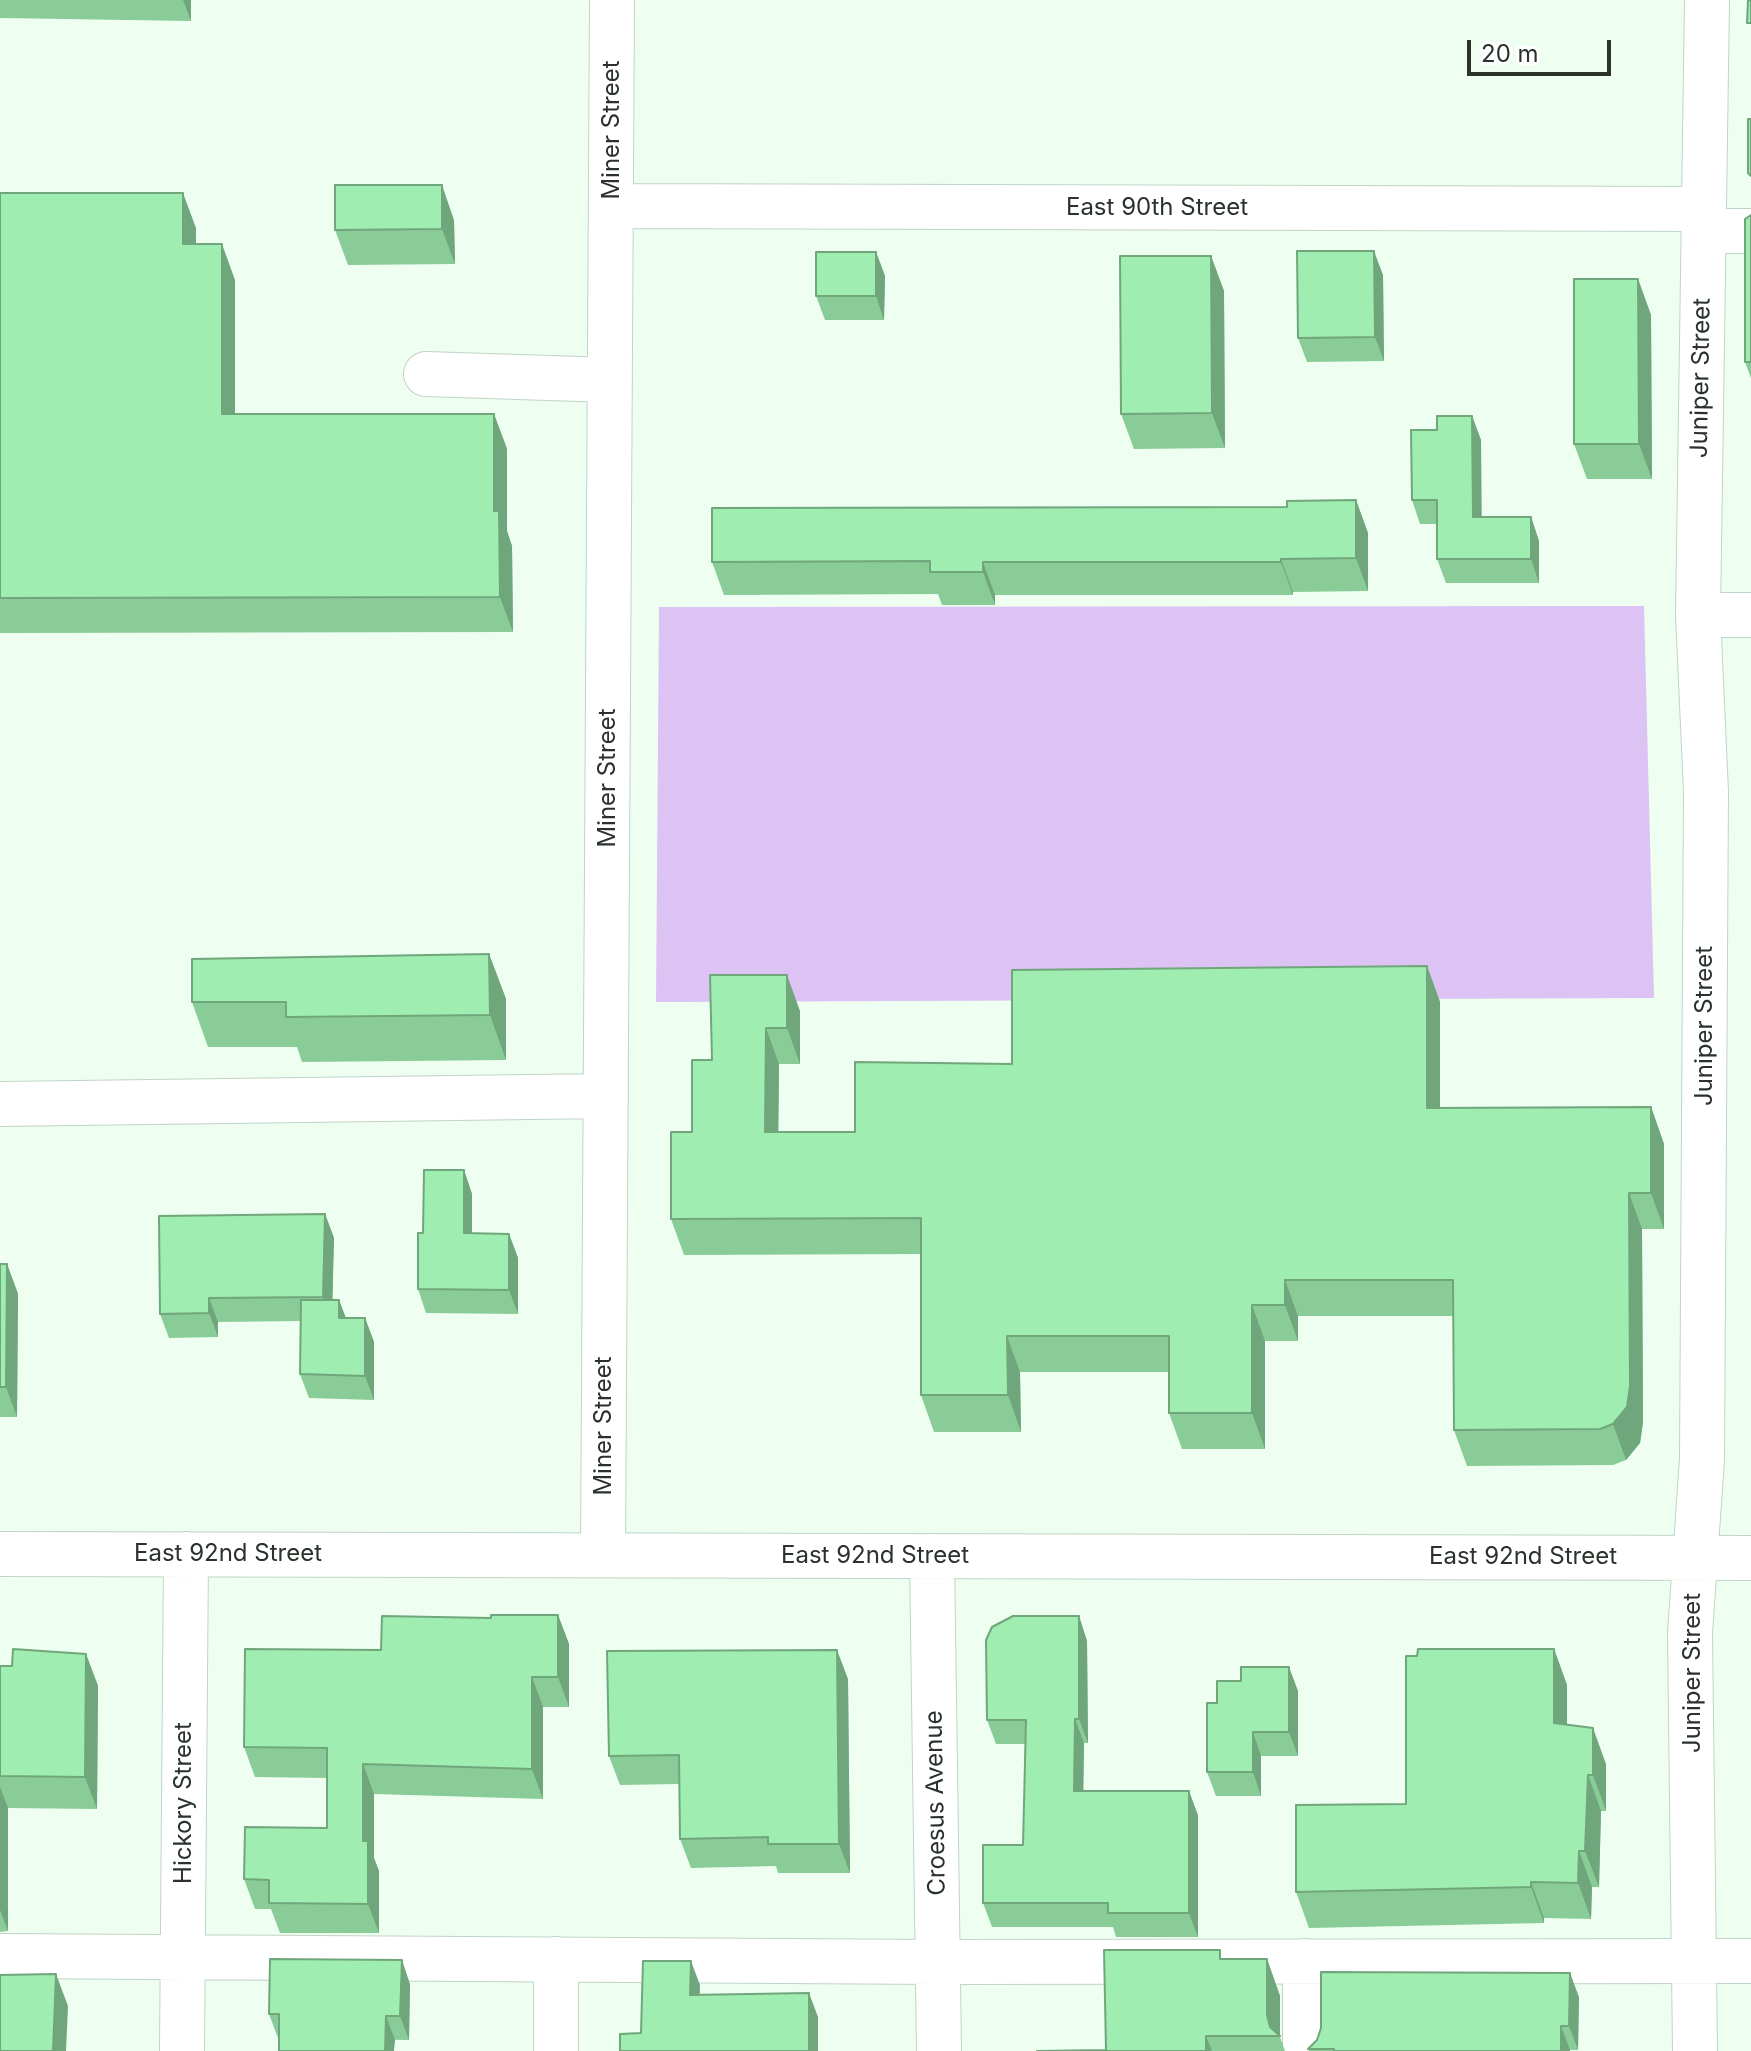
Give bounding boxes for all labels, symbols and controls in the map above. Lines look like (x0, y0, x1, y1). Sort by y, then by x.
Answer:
scale bar (1471, 24, 1615, 74)
text: 20 m (1481, 39, 1539, 68)
street label: Miner Street (598, 60, 626, 200)
street label: East 90th Street (1066, 194, 1248, 222)
street label: Juniper Street (1685, 298, 1717, 458)
street label: Miner Street (594, 708, 622, 848)
street label: Juniper Street (1691, 946, 1719, 1106)
street label: Miner Street (590, 1356, 618, 1496)
street label: East 92nd Street (134, 1540, 322, 1568)
street label: East 92nd Street (781, 1542, 969, 1570)
street label: East 92nd Street (1429, 1543, 1617, 1571)
street label: Juniper Street (1679, 1593, 1707, 1753)
street label: Croesus Avenue (920, 1710, 952, 1896)
street label: Hickory Street (170, 1722, 198, 1884)

